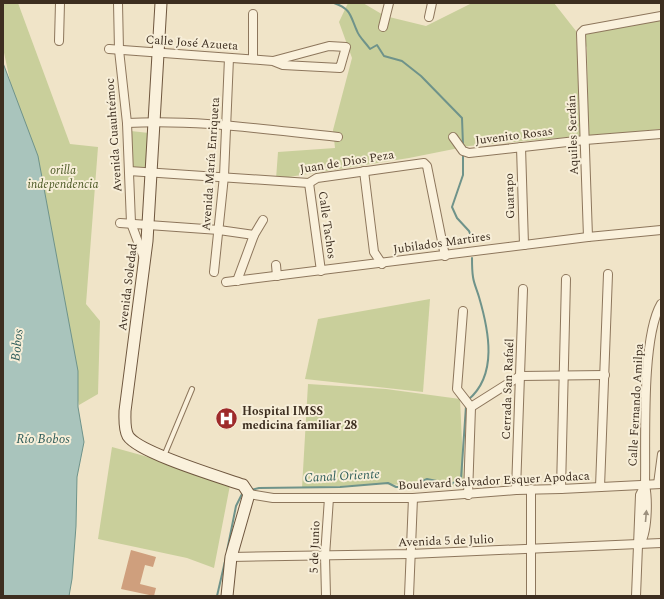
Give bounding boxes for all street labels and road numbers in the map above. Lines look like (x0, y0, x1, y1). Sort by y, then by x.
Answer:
street label: Calle José Azueta (145, 30, 239, 56)
street label: Avenida Cuauhtémoc (101, 77, 127, 193)
street label: Aquiles Serdán (562, 95, 584, 175)
street label: Avenida María Enriqueta (197, 96, 225, 231)
street label: Juvenito Rosas (474, 122, 554, 150)
street label: Juan de Dios Peza (298, 145, 396, 179)
street label: Guarapo (500, 173, 520, 219)
street label: Calle Tachos (313, 190, 341, 260)
street label: Jubilados Martires (392, 227, 492, 259)
street label: Avenida Soledad (113, 242, 143, 332)
street label: Cerrada San Rafaél (497, 338, 519, 440)
street label: Calle Fernando Amilpa (623, 343, 649, 467)
street label: Boulevard Salvador Esquer Apodaca (398, 466, 590, 496)
street label: 5 de Junio (305, 520, 325, 574)
street label: Avenida 5 de Julio (398, 530, 494, 552)

